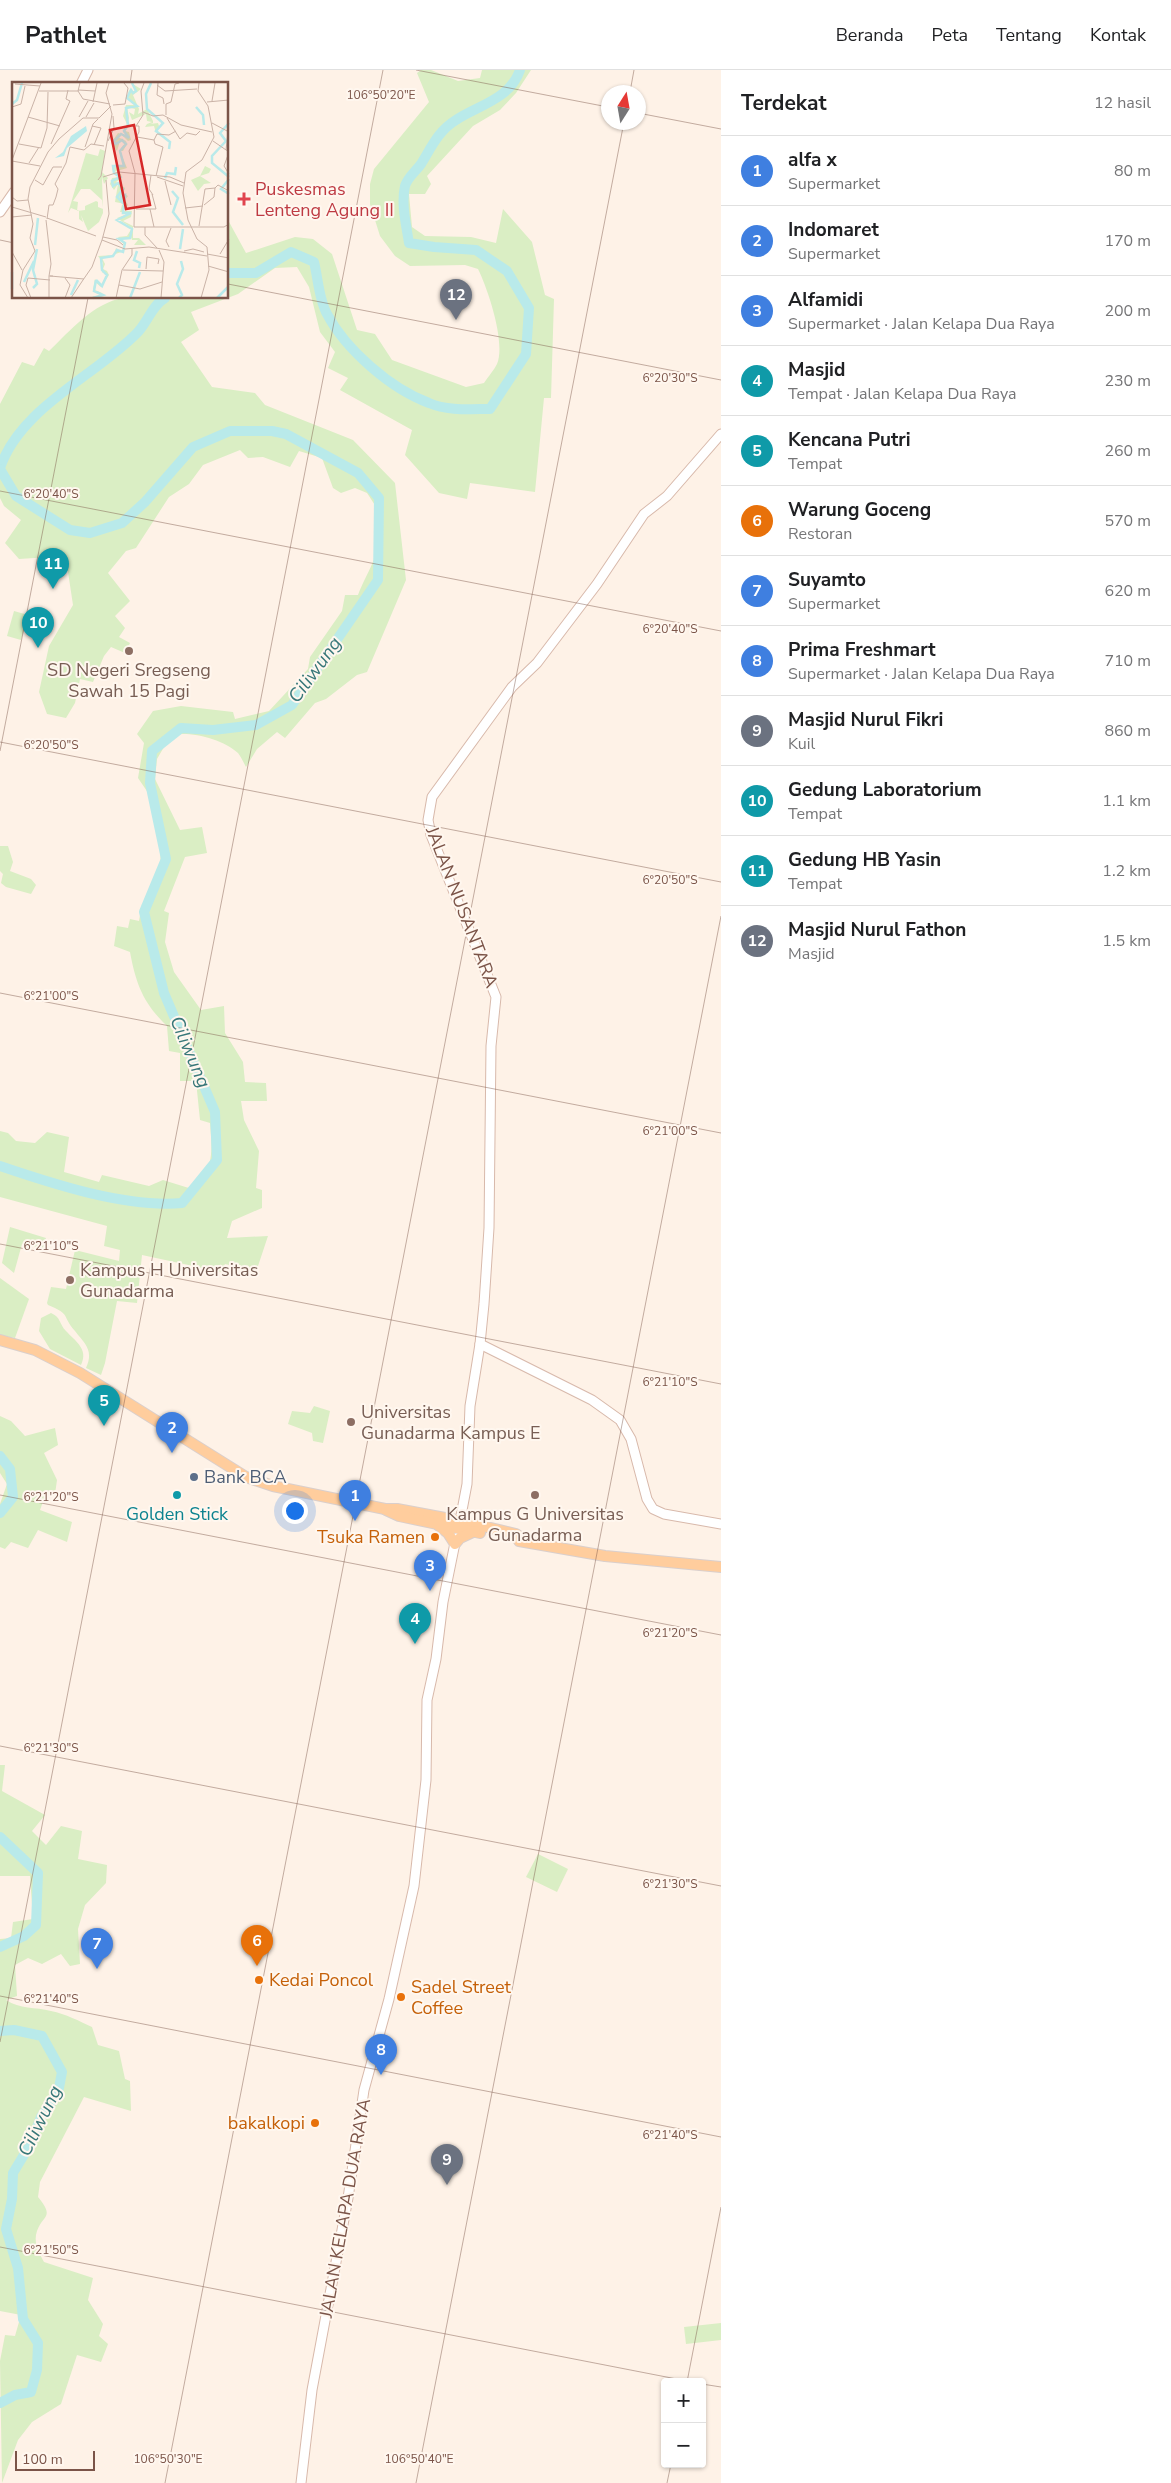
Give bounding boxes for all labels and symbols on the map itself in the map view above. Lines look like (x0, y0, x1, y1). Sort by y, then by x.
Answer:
inset map (12, 82, 229, 299)
north arrow (601, 85, 646, 130)
text: 106°50'20"E (346, 87, 416, 103)
place label: Puskesmas Lenteng Agung II (255, 177, 394, 222)
marker: Puskesmas Lenteng Agung II (237, 192, 251, 206)
pin: 12 (440, 279, 472, 320)
text: 6°20'30"S (642, 370, 698, 386)
text: 6°20'40"S (23, 486, 79, 502)
pin: 11 (37, 548, 69, 589)
pin: 10 (22, 607, 54, 648)
text: 6°20'40"S (642, 621, 698, 637)
water label: Ciliwung (282, 632, 348, 708)
marker: SD Negeri Sregseng Sawah 15 Pagi (123, 645, 135, 657)
place label: SD Negeri Sregseng Sawah 15 Pagi (47, 658, 211, 703)
text: 6°20'50"S (23, 737, 79, 753)
street label: JALAN NUSANTARA (420, 822, 504, 991)
text: 6°20'50"S (642, 872, 698, 888)
text: 6°21'00"S (23, 988, 79, 1004)
water label: Ciliwung (163, 1012, 217, 1092)
text: 6°21'00"S (642, 1123, 698, 1139)
text: 6°21'10"S (23, 1238, 79, 1254)
place label: Kampus H Universitas Gunadarma (80, 1258, 258, 1303)
marker: Kampus H Universitas Gunadarma (64, 1274, 76, 1286)
text: 6°21'10"S (642, 1374, 698, 1390)
pin: 5 (88, 1385, 120, 1426)
place label: Universitas Gunadarma Kampus E (361, 1400, 541, 1445)
pin: 2 (156, 1412, 188, 1453)
marker: Universitas Gunadarma Kampus E (345, 1416, 357, 1428)
place label: Bank BCA (204, 1465, 287, 1489)
marker: Bank BCA (188, 1471, 200, 1483)
pin: 1 (339, 1480, 371, 1521)
text: 6°21'20"S (23, 1489, 79, 1505)
marker: Golden Stick (171, 1489, 183, 1501)
marker: Kampus G Universitas Gunadarma (529, 1489, 541, 1501)
your location (282, 1498, 308, 1524)
place label: Golden Stick (126, 1502, 229, 1526)
place label: Kampus G Universitas Gunadarma (446, 1502, 624, 1547)
place label: Tsuka Ramen (317, 1525, 425, 1549)
marker: Tsuka Ramen (429, 1531, 441, 1543)
pin: 3 (414, 1550, 446, 1591)
pin: 4 (399, 1603, 431, 1644)
text: 6°21'20"S (642, 1625, 698, 1641)
text: 6°21'30"S (23, 1740, 79, 1756)
text: 6°21'30"S (642, 1876, 698, 1892)
pin: 6 (241, 1925, 273, 1966)
pin: 7 (81, 1928, 113, 1969)
place label: Kedai Poncol (269, 1968, 374, 1992)
marker: Kedai Poncol (253, 1974, 265, 1986)
place label: Sadel Street Coffee (411, 1975, 511, 2020)
text: 6°21'40"S (23, 1991, 79, 2007)
marker: Sadel Street Coffee (395, 1991, 407, 2003)
pin: 8 (365, 2034, 397, 2075)
water label: Ciliwung (12, 2081, 68, 2161)
street label: JALAN KELAPA DUA RAYA (314, 2097, 376, 2320)
place label: bakalkopi (228, 2111, 305, 2135)
marker: bakalkopi (309, 2117, 321, 2129)
text: 6°21'40"S (642, 2127, 698, 2143)
pin: 9 (431, 2144, 463, 2185)
text: 6°21'50"S (23, 2242, 79, 2258)
scale bar (15, 2448, 95, 2471)
text: 106°50'30"E (133, 2451, 203, 2467)
text: 106°50'40"E (384, 2451, 454, 2467)

